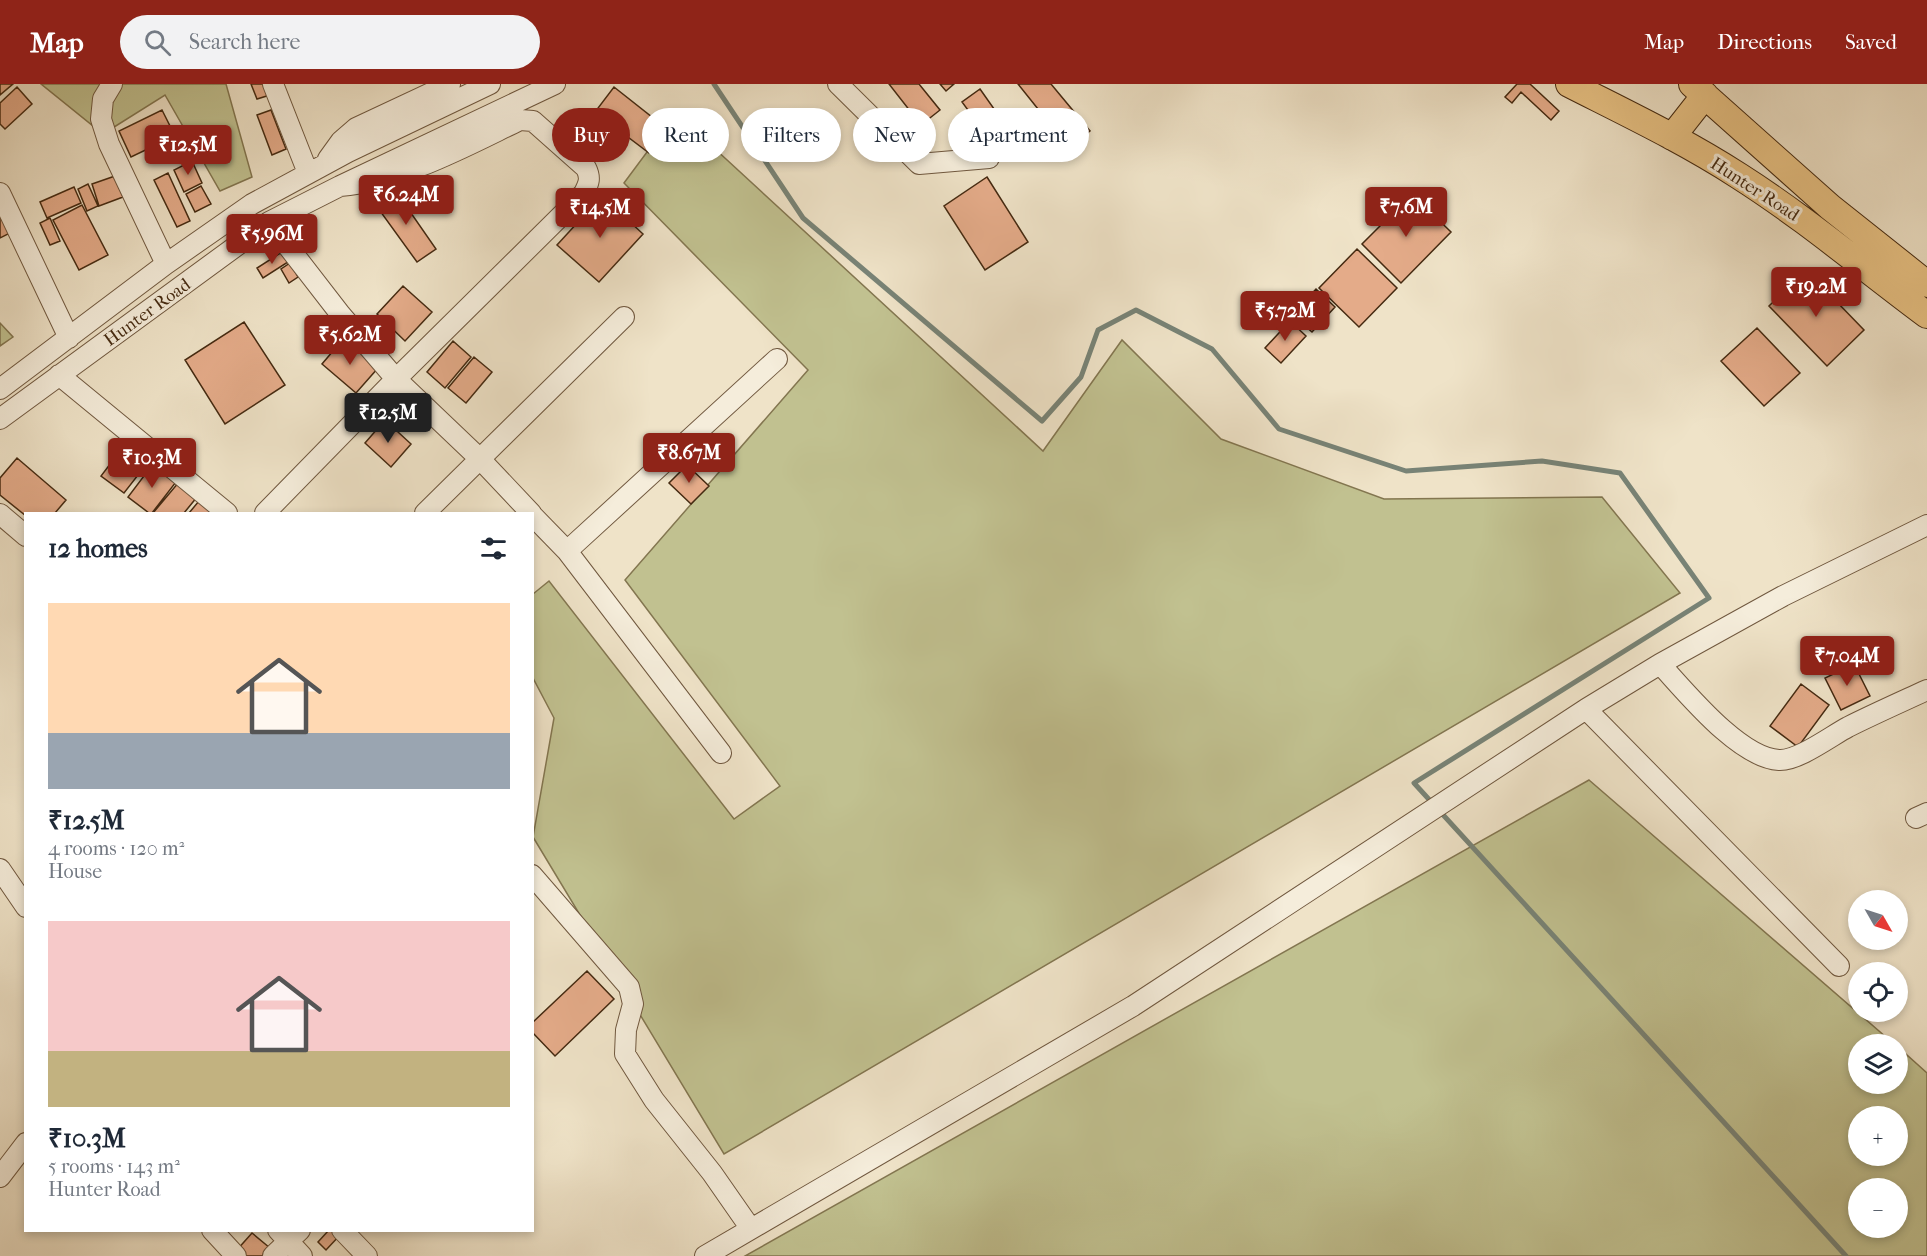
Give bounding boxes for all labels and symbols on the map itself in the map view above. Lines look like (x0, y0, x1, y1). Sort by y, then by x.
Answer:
pin: ₹12.5M (139, 125, 237, 176)
street label: Hunter Road (1706, 153, 1803, 226)
pin: ₹6.24M (357, 175, 455, 226)
pin: ₹7.6M (1364, 187, 1448, 238)
pin: ₹14.5M (551, 188, 649, 239)
pin: ₹5.96M (223, 214, 321, 265)
pin: ₹19.2M (1767, 267, 1865, 318)
street label: Hunter Road (100, 274, 195, 351)
pin: ₹5.72M (1236, 291, 1334, 342)
pin: ₹5.62M (301, 315, 399, 366)
pin: ₹12.5M (339, 393, 437, 444)
pin: ₹8.67M (640, 433, 738, 484)
pin: ₹10.3M (103, 438, 201, 489)
pin: ₹7.04M (1798, 636, 1896, 687)
north arrow (1848, 890, 1908, 950)

